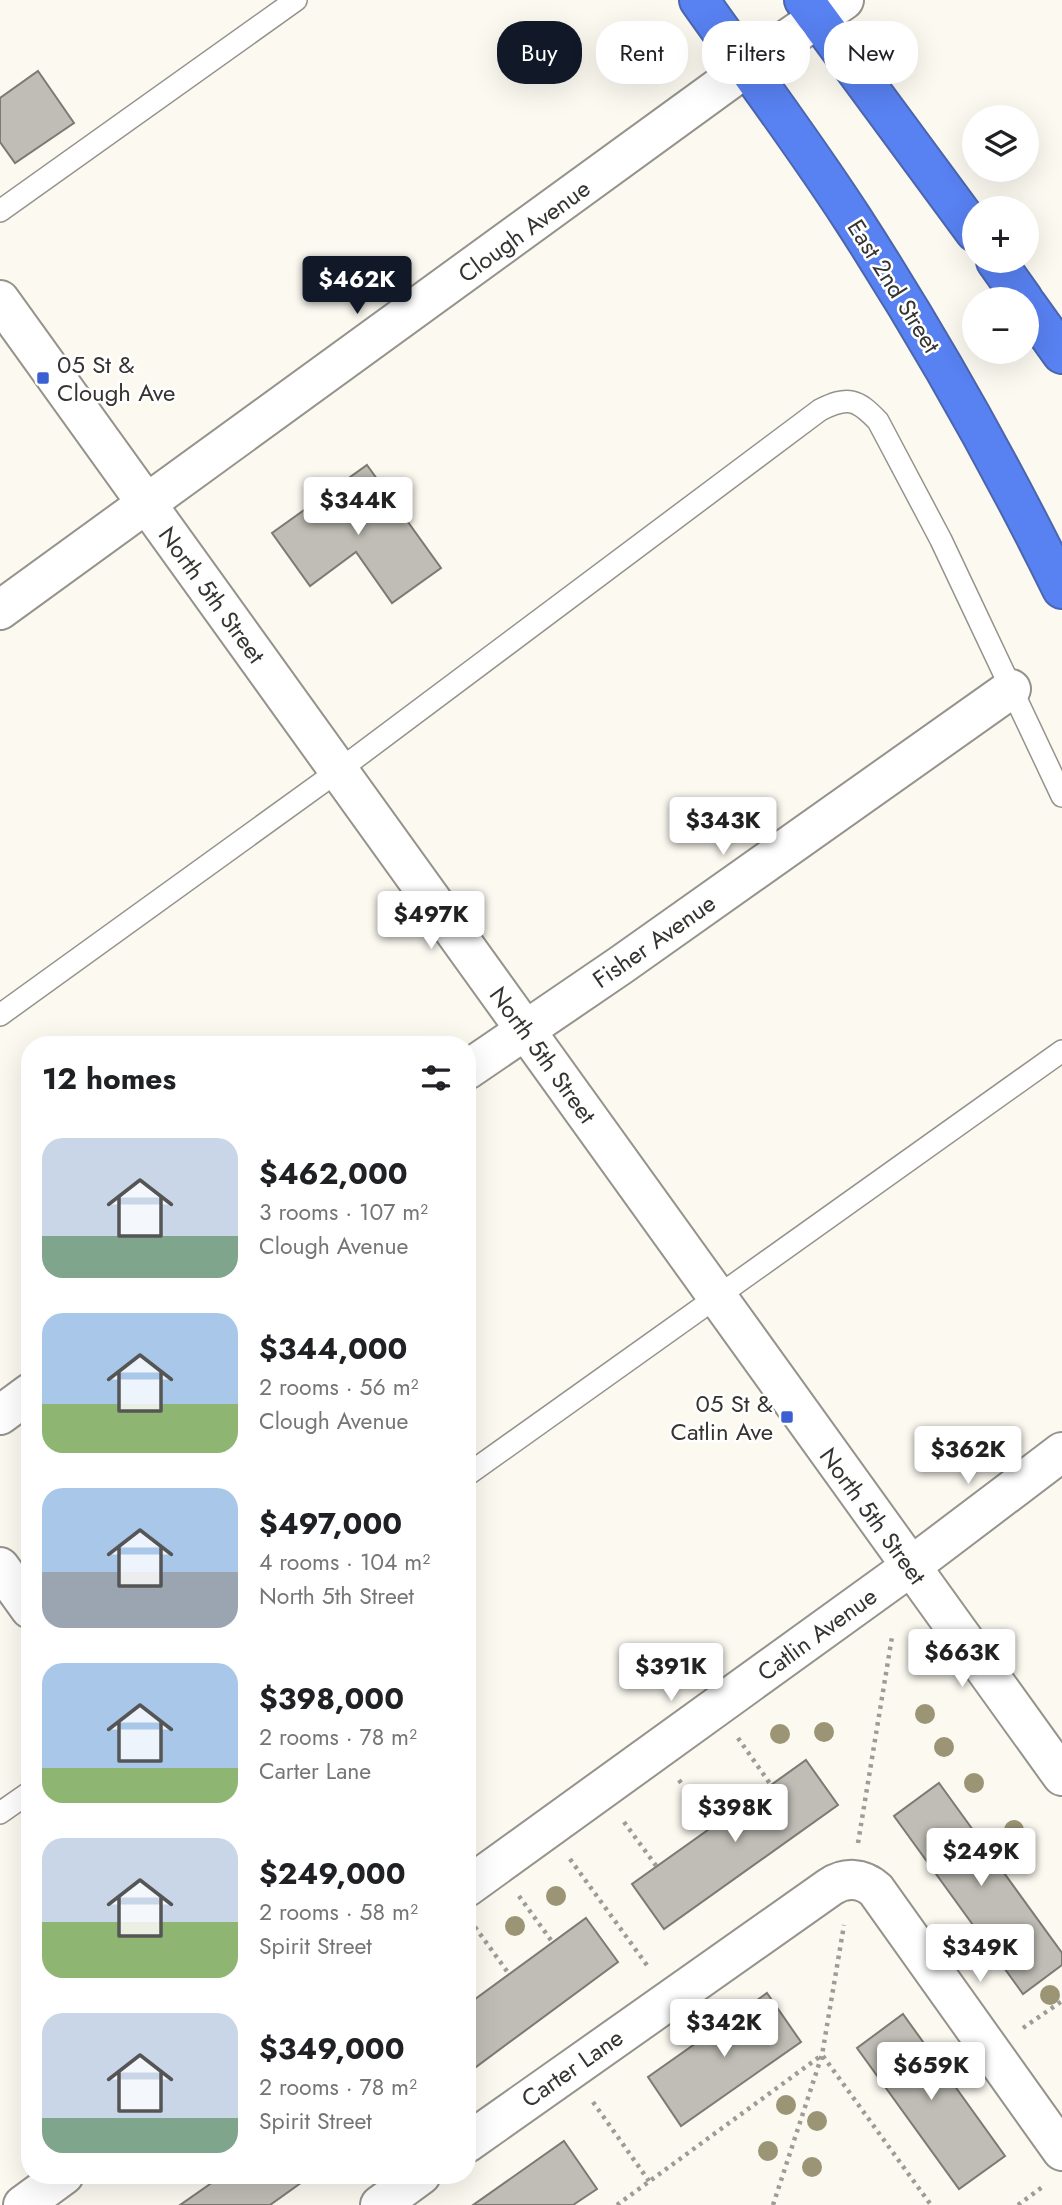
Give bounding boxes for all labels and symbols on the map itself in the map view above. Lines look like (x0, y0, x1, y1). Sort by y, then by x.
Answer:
street label: Clough Avenue (451, 171, 597, 291)
street label: East 2nd Street (839, 212, 949, 360)
pin: $462K (308, 256, 406, 316)
place label: 05 St & Clough Ave (57, 347, 175, 410)
marker: 05 St & Clough Ave (35, 370, 51, 386)
pin: $344K (309, 477, 407, 537)
street label: North 5th Street (150, 519, 274, 671)
pin: $343K (674, 798, 772, 857)
street label: Fisher Avenue (585, 886, 723, 996)
pin: $497K (382, 892, 480, 951)
street label: North 5th Street (481, 979, 605, 1131)
place label: 05 St & Catlin Ave (670, 1386, 773, 1449)
marker: 05 St & Catlin Ave (779, 1409, 795, 1425)
pin: $362K (919, 1426, 1017, 1486)
street label: North 5th Street (811, 1440, 935, 1592)
street label: Catlin Avenue (750, 1579, 884, 1689)
pin: $663K (913, 1630, 1011, 1689)
pin: $391K (622, 1644, 720, 1703)
pin: $398K (686, 1784, 784, 1844)
pin: $249K (932, 1828, 1030, 1888)
pin: $349K (931, 1924, 1029, 1984)
pin: $342K (675, 2000, 773, 2059)
street label: Carter Lane (514, 2020, 630, 2116)
pin: $659K (882, 2042, 980, 2102)

